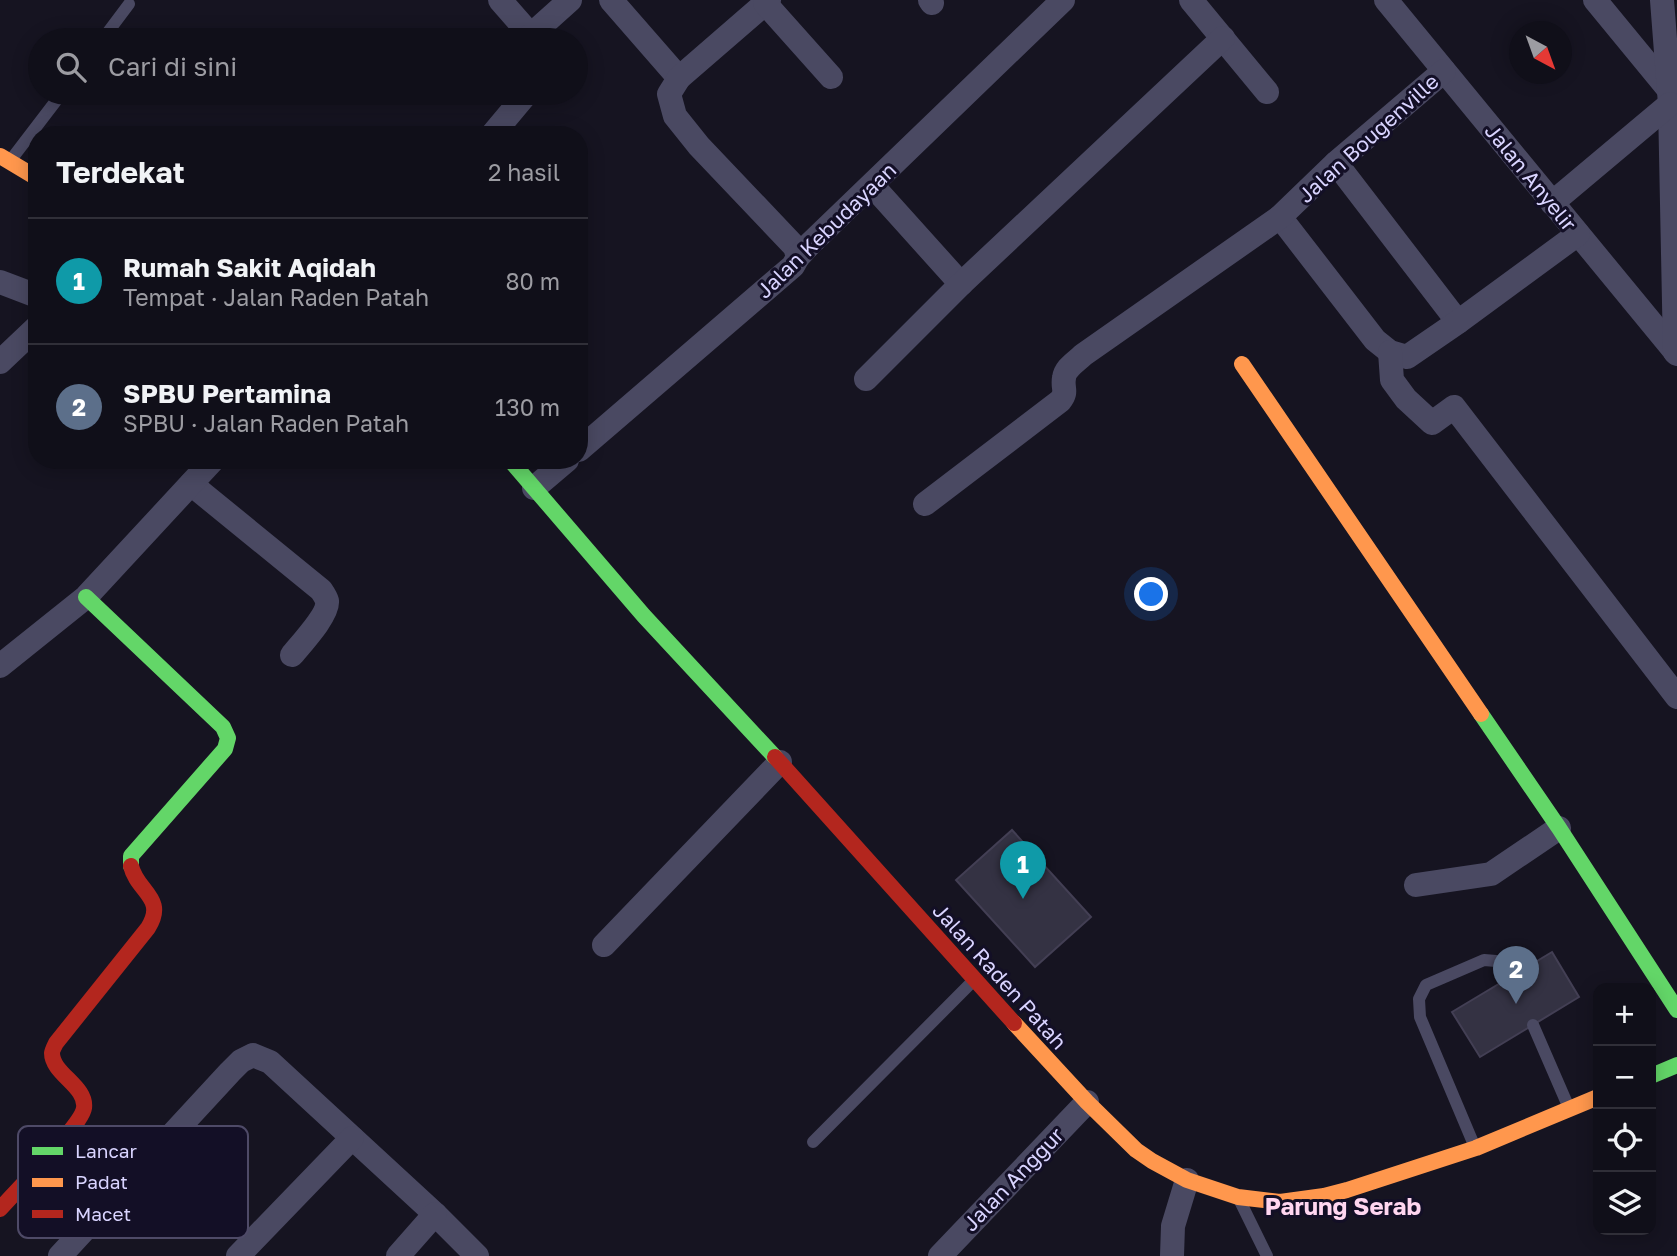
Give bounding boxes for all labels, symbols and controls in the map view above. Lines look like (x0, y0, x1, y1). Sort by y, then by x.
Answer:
north arrow (1509, 21, 1572, 84)
search box (28, 28, 588, 105)
icon: search (52, 48, 90, 86)
text: Cari di sini (108, 51, 237, 82)
street label: Jalan Bougenville (1292, 68, 1444, 208)
street label: Jalan Anyelir (1480, 118, 1582, 236)
text: Terdekat (56, 154, 185, 190)
street label: Jalan Kebudayaan (751, 157, 901, 303)
text: 2 hasil (488, 158, 560, 186)
text: Rumah Sakit Aqidah (123, 252, 376, 283)
text: 1 (73, 267, 85, 295)
text: 80 m (506, 267, 560, 295)
text: Tempat · Jalan Raden Patah (123, 283, 429, 311)
text: SPBU Pertamina (123, 378, 331, 409)
text: 2 (72, 393, 86, 421)
text: 130 m (495, 393, 560, 421)
text: SPBU · Jalan Raden Patah (123, 409, 409, 437)
your location (1134, 577, 1168, 611)
pin: 1 (1000, 841, 1046, 899)
street label: Jalan Raden Patah (927, 897, 1073, 1055)
pin: 2 (1493, 946, 1539, 1004)
map controls (1593, 983, 1656, 1235)
button: + (1593, 983, 1656, 1046)
button: − (1593, 1046, 1656, 1109)
button: locate (1593, 1109, 1656, 1172)
street label: Jalan Anggur (957, 1122, 1069, 1236)
legend (18, 1126, 248, 1238)
text: Lancar (75, 1139, 138, 1162)
text: Padat (75, 1170, 128, 1193)
button: layers (1593, 1172, 1656, 1235)
district label: Parung Serab (1265, 1191, 1421, 1220)
text: Macet (75, 1202, 131, 1225)

